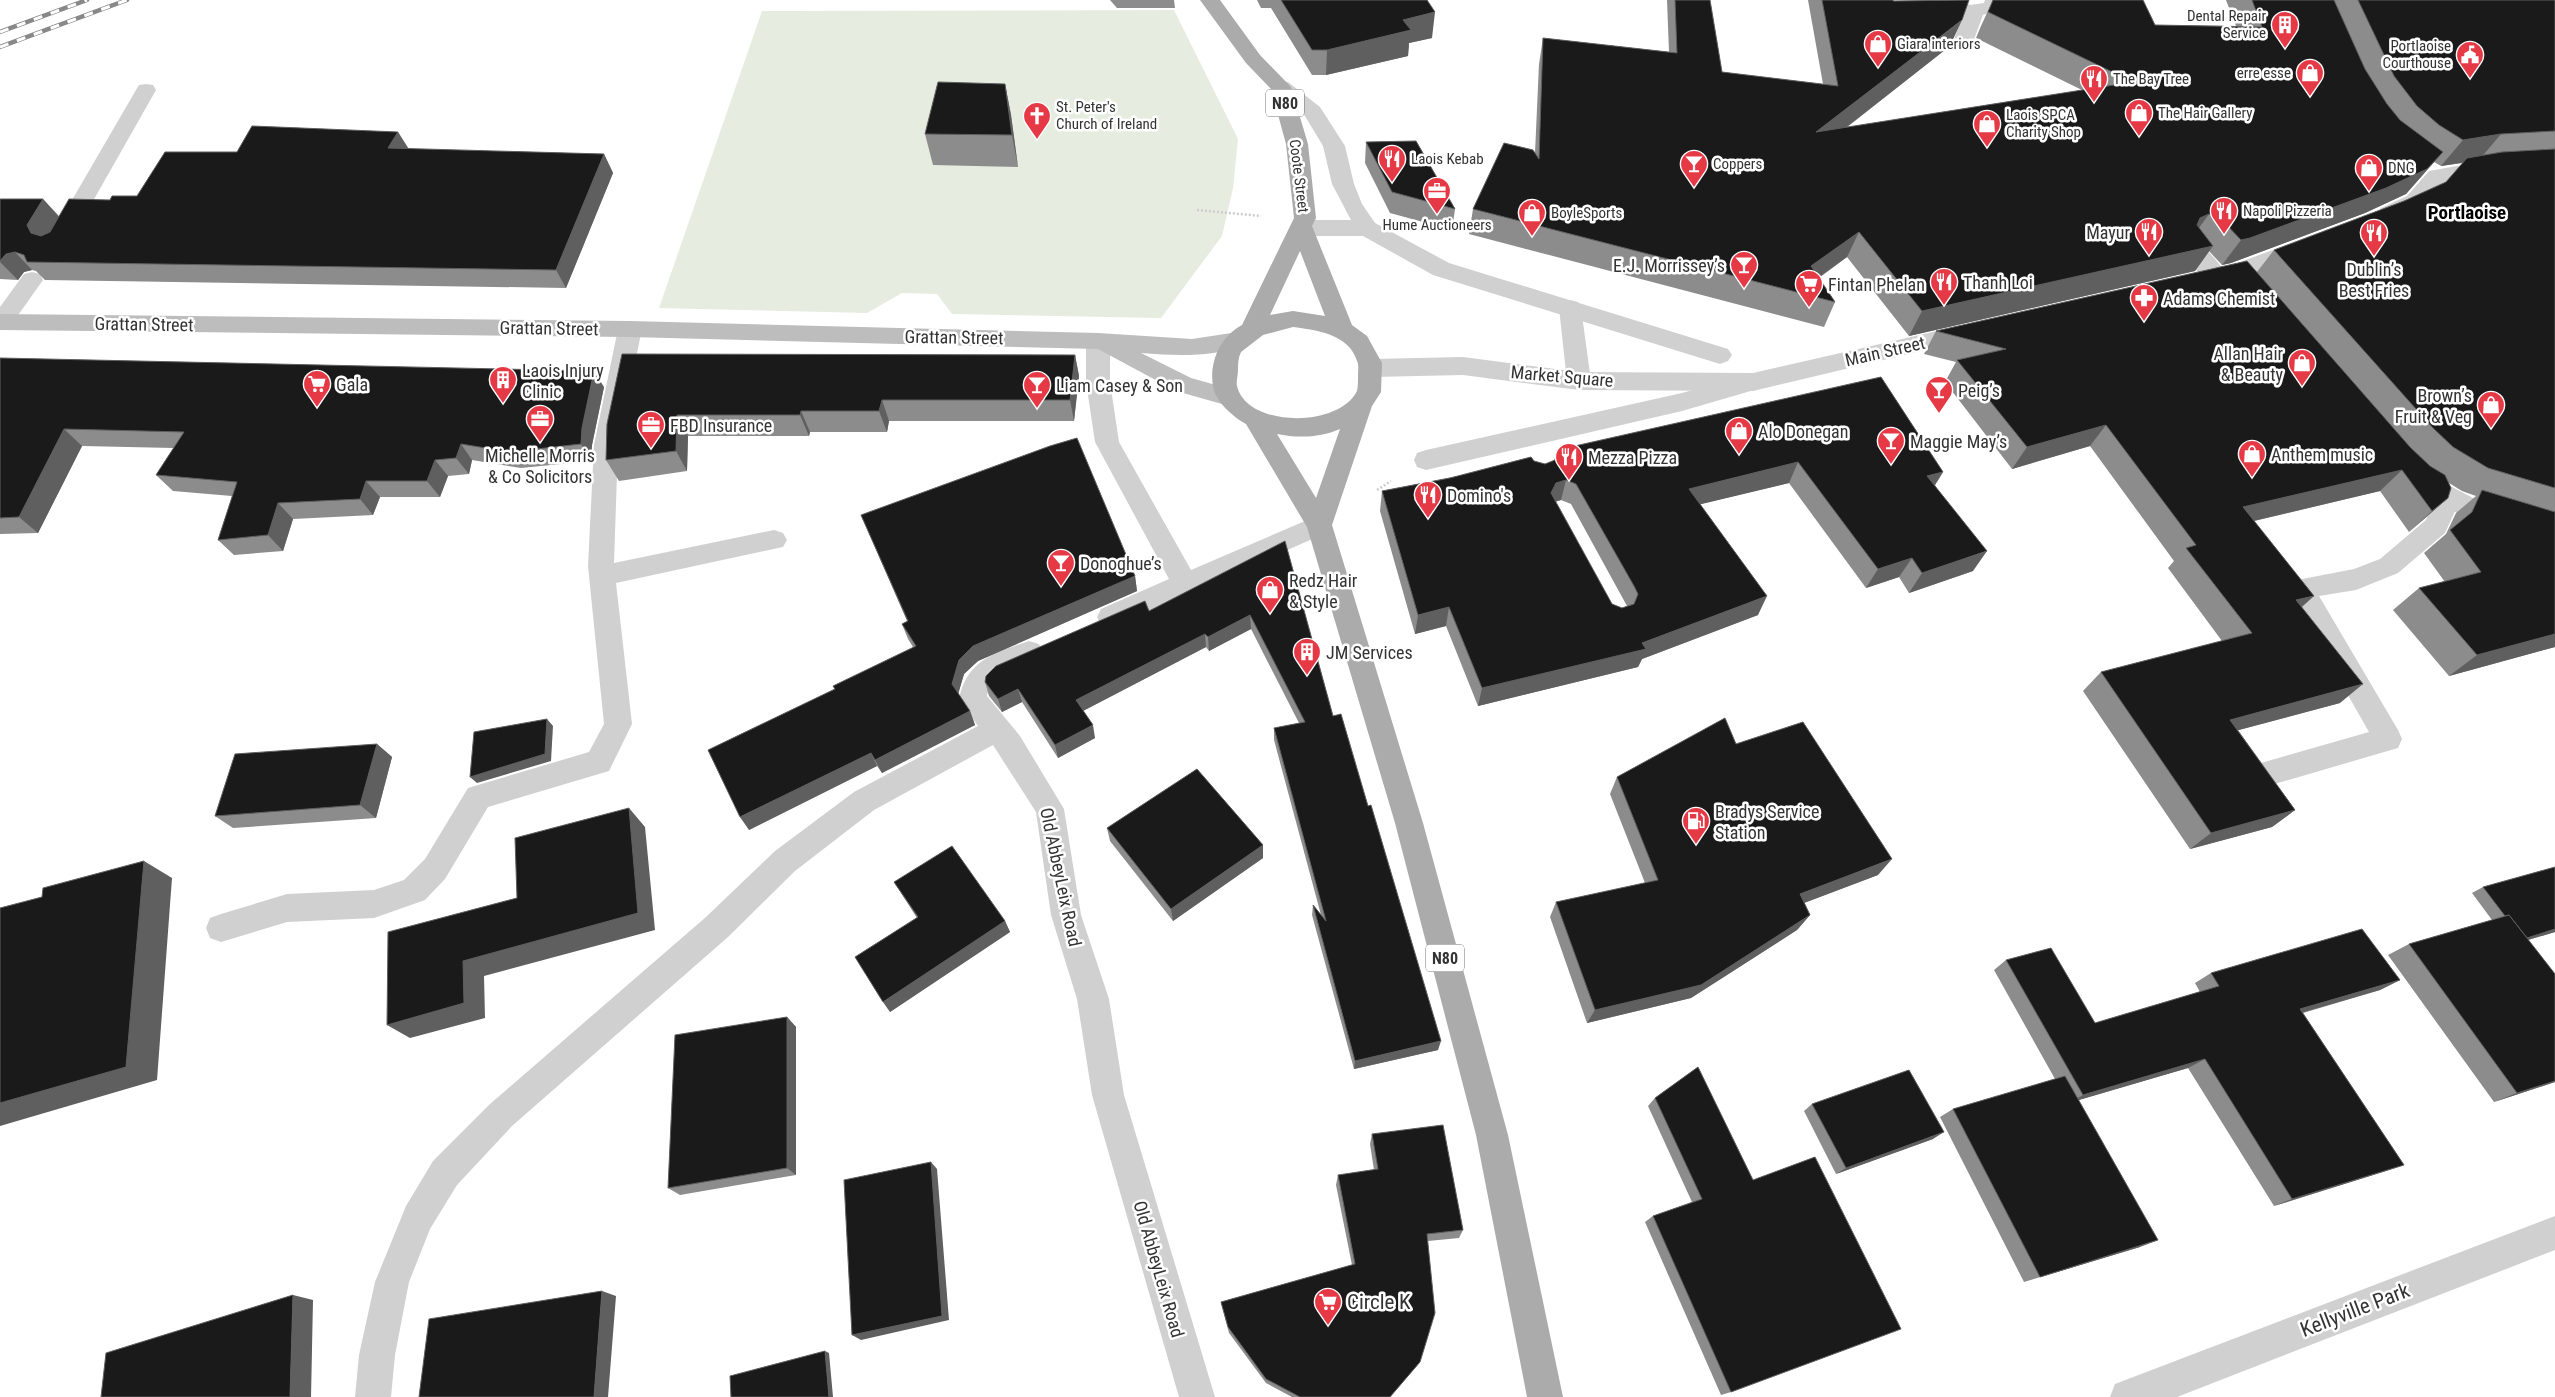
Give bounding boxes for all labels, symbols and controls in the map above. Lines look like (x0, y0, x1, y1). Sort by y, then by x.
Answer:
place label: Dental Repair Service (2187, 7, 2266, 42)
building icon: Dental Repair Service (2270, 10, 2300, 49)
shop icon: Giara interiors (1863, 29, 1893, 68)
place label: Giara interiors (1897, 35, 1981, 53)
place label: Portlaoise Courthouse (2382, 37, 2451, 72)
public building icon: Portlaoise Courthouse (2455, 40, 2485, 79)
shop icon: erre esse (2295, 58, 2325, 97)
restaurant icon: The Bay Tree (2079, 64, 2109, 103)
place label: erre esse (2237, 64, 2291, 82)
place label: The Bay Tree (2113, 70, 2189, 88)
road number: N80 (1266, 90, 1304, 116)
place label: St. Peter's Church of Ireland (1056, 98, 1157, 133)
shop icon: The Hair Gallery (2124, 98, 2154, 137)
church icon: St. Peter's Church of Ireland (1022, 101, 1052, 140)
place label: The Hair Gallery (2158, 104, 2252, 122)
place label: Laois SPCA Charity Shop (2006, 106, 2081, 141)
shop icon: Laois SPCA Charity Shop (1972, 109, 2002, 148)
street label: Coote Street (1286, 138, 1312, 214)
restaurant icon: Laois Kebab (1377, 144, 1407, 183)
bar icon: Coppers (1679, 149, 1709, 188)
place label: Laois Kebab (1411, 150, 1484, 168)
shop icon: DNG (2354, 153, 2384, 192)
place label: Coppers (1713, 155, 1762, 173)
place label: DNG (2388, 159, 2415, 177)
office icon: Hume Auctioneers (1422, 176, 1452, 215)
restaurant icon: Napoli Pizzeria (2209, 196, 2239, 235)
shop icon: BoyleSports (1517, 198, 1547, 237)
district label: Portlaoise (2428, 201, 2506, 224)
place label: Napoli Pizzeria (2243, 202, 2332, 220)
place label: BoyleSports (1551, 204, 1622, 222)
place label: Hume Auctioneers (1382, 216, 1492, 234)
restaurant icon: Mayur (2134, 217, 2164, 256)
restaurant icon: Dublin’s Best Fries (2359, 218, 2389, 257)
place label: Mayur (2086, 222, 2131, 243)
bar icon: E.J. Morrissey’s (1729, 250, 1759, 289)
place label: E.J. Morrissey’s (1613, 255, 1725, 276)
place label: Dublin’s Best Fries (2339, 259, 2409, 301)
restaurant icon: Thanh Loi (1929, 267, 1959, 306)
supermarket icon: Fintan Phelan (1794, 269, 1824, 308)
place label: Thanh Loi (1963, 272, 2033, 293)
place label: Fintan Phelan (1828, 274, 1925, 295)
pharmacy icon: Adams Chemist (2129, 283, 2159, 322)
place label: Adams Chemist (2163, 288, 2275, 309)
street label: Grattan Street (94, 313, 194, 335)
street label: Grattan Street (499, 317, 599, 339)
street label: Grattan Street (904, 326, 1004, 348)
street label: Main Street (1843, 332, 1927, 370)
place label: Allan Hair & Beauty (2213, 343, 2284, 385)
shop icon: Allan Hair & Beauty (2287, 348, 2317, 387)
place label: Laois Injury Clinic (522, 360, 604, 402)
street label: Market Square (1510, 361, 1614, 391)
building icon: Laois Injury Clinic (488, 365, 518, 404)
supermarket icon: Gala (302, 369, 332, 408)
bar icon: Liam Casey & Son (1022, 370, 1052, 409)
place label: Gala (336, 374, 368, 395)
place label: Liam Casey & Son (1056, 375, 1183, 396)
bar icon: Peig’s (1924, 375, 1954, 414)
place label: Peig’s (1958, 380, 2000, 401)
place label: Brown’s Fruit & Veg (2395, 385, 2472, 427)
shop icon: Brown’s Fruit & Veg (2476, 390, 2506, 429)
office icon: Michelle Morris & Co Solicitors (525, 404, 555, 443)
office icon: FBD Insurance (636, 410, 666, 449)
place label: FBD Insurance (670, 415, 772, 436)
shop icon: Alo Donegan (1724, 416, 1754, 455)
place label: Alo Donegan (1758, 421, 1848, 442)
bar icon: Maggie May’s (1876, 426, 1906, 465)
place label: Maggie May’s (1910, 431, 2007, 452)
shop icon: Anthem music (2237, 439, 2267, 478)
restaurant icon: Mezza Pizza (1554, 442, 1584, 481)
place label: Anthem music (2271, 444, 2373, 465)
place label: Michelle Morris & Co Solicitors (485, 445, 595, 487)
place label: Mezza Pizza (1588, 447, 1677, 468)
restaurant icon: Domino's (1413, 480, 1443, 519)
place label: Domino's (1447, 485, 1511, 506)
bar icon: Donoghue’s (1046, 548, 1076, 587)
place label: Donoghue’s (1080, 553, 1162, 574)
place label: Redz Hair & Style (1289, 570, 1358, 612)
shop icon: Redz Hair & Style (1255, 575, 1285, 614)
building icon: JM Services (1292, 637, 1322, 676)
place label: JM Services (1326, 642, 1413, 663)
place label: Bradys Service Station (1715, 801, 1819, 843)
street label: Old AbbeyLeix Road (1036, 806, 1086, 948)
fuel station icon: Bradys Service Station (1681, 806, 1711, 845)
road number: N80 (1426, 944, 1464, 971)
street label: Old AbbeyLeix Road (1129, 1198, 1189, 1340)
street label: Kellyville Park (2297, 1278, 2413, 1342)
supermarket icon: Circle K (1313, 1287, 1343, 1326)
place label: Circle K (1347, 1290, 1411, 1314)

